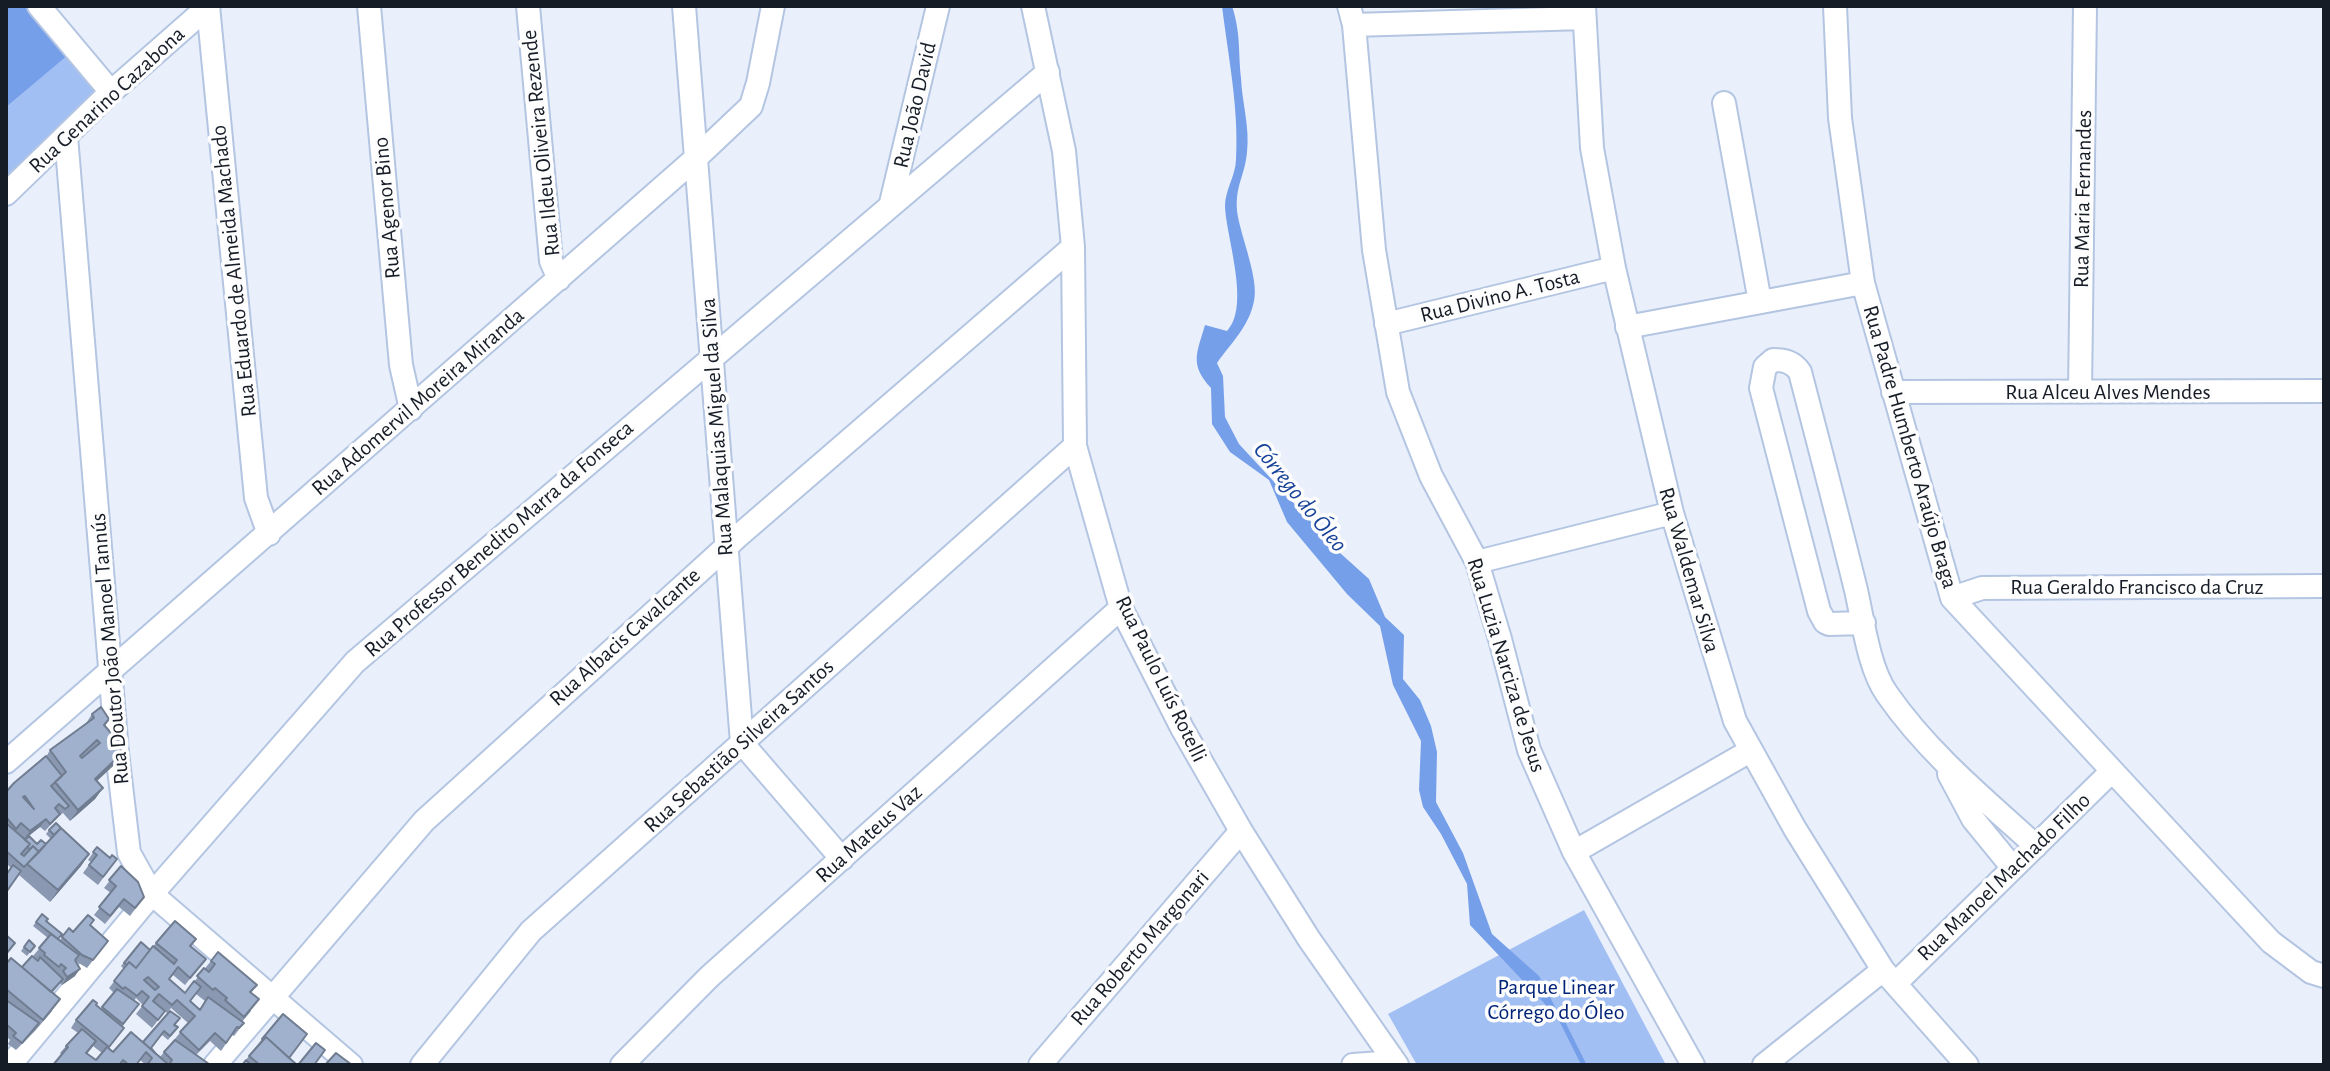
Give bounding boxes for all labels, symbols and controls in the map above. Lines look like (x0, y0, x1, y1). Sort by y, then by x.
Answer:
street label: Rua Genarino Cazabona (24, 21, 190, 179)
street label: Rua Ildeu Oliveira Rezende (516, 28, 566, 258)
street label: Rua João David (888, 39, 942, 171)
street label: Rua Maria Fernandes (2068, 110, 2098, 288)
street label: Rua Eduardo de Almeida Machado (206, 124, 262, 418)
street label: Rua Agenor Bino (368, 136, 406, 280)
street label: Rua Divino A. Tosta (1417, 263, 1583, 329)
street label: Rua Malaquias Miguel da Silva (695, 297, 739, 557)
street label: Rua Adomervil Moreira Miranda (306, 302, 530, 502)
street label: Rua Padre Humberto Araújo Braga (1857, 302, 1963, 592)
street label: Rua Alceu Alves Mendes (2005, 379, 2211, 405)
street label: Rua Professor Benedito Marra da Fonseca (359, 415, 639, 663)
water label: Córrego do Óleo (1247, 436, 1353, 558)
street label: Rua Waldemar Silva (1653, 484, 1725, 656)
street label: Rua Doutor João Manoel Tannús (85, 512, 135, 786)
street label: Rua Luzia Narciza de Jesus (1461, 555, 1551, 775)
street label: Rua Albacis Cavalcante (544, 562, 706, 712)
street label: Rua Geraldo Francisco da Cruz (2010, 574, 2264, 600)
street label: Rua Paulo Luís Rotelli (1109, 592, 1213, 766)
street label: Rua Sebastião Silveira Santos (639, 654, 839, 838)
street label: Rua Mateus Vaz (810, 779, 928, 889)
street label: Rua Manoel Machado Filho (1912, 787, 2096, 967)
street label: Rua Roberto Margonari (1065, 865, 1215, 1031)
park label: Parque Linear Córrego do Óleo (1487, 974, 1625, 1026)

